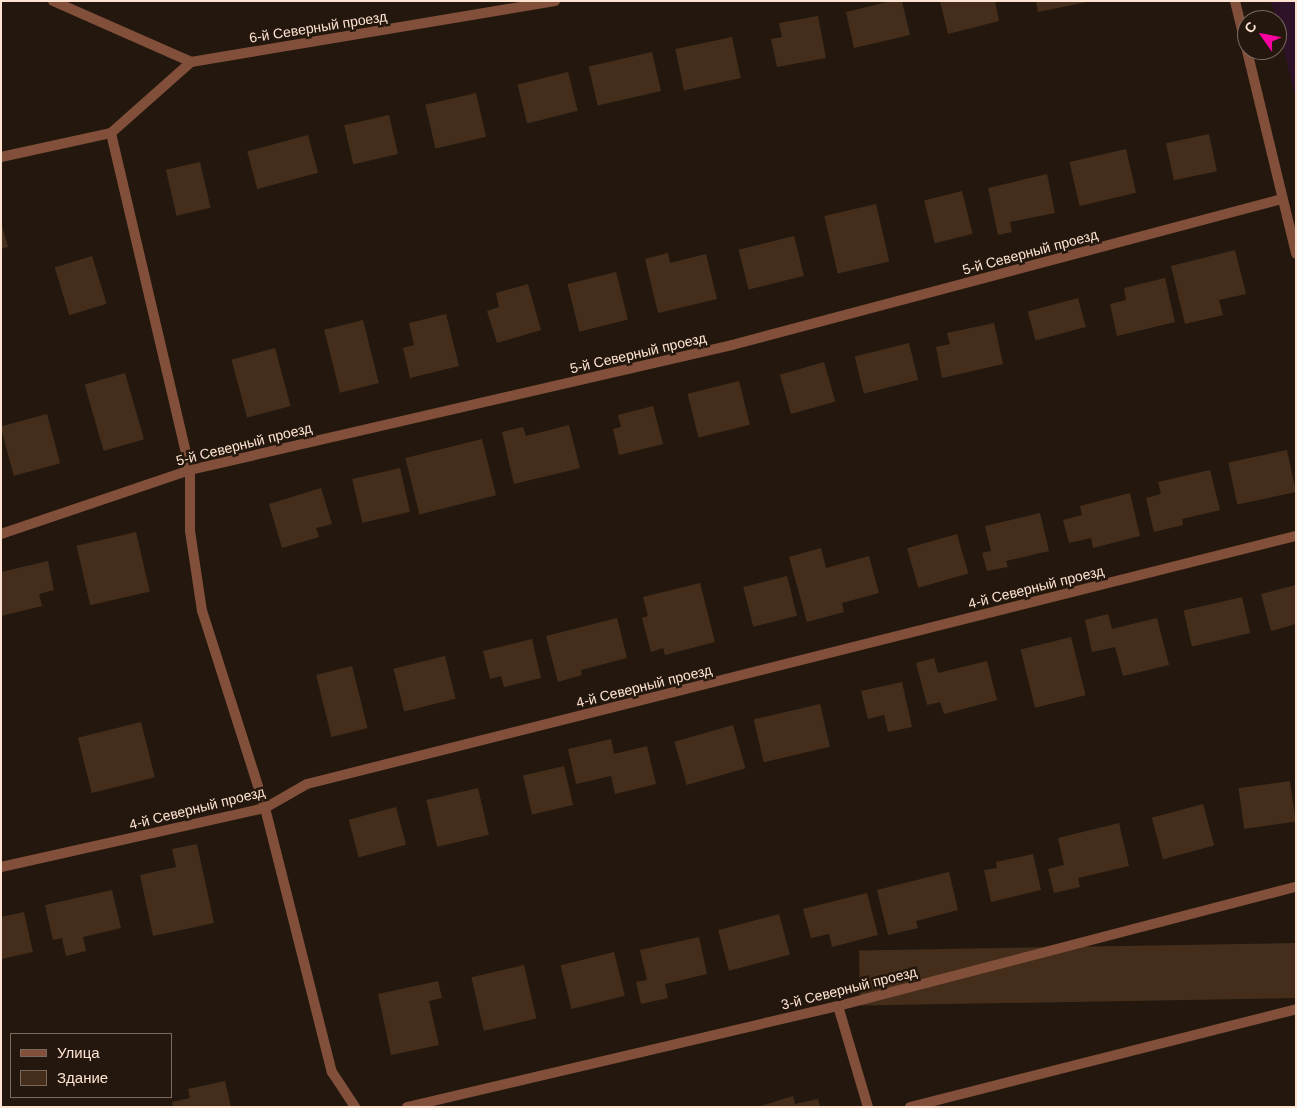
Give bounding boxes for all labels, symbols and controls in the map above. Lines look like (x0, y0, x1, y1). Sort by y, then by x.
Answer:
street label: 6-й Северный проезд (248, 8, 388, 46)
north arrow (1237, 10, 1287, 60)
text: С (1241, 19, 1260, 36)
street label: 5-й Северный проезд (961, 226, 1099, 278)
street label: 5-й Северный проезд (568, 329, 708, 377)
street label: 5-й Северный проезд (174, 419, 314, 469)
street label: 4-й Северный проезд (966, 562, 1106, 612)
street label: 4-й Северный проезд (574, 661, 714, 711)
street label: 4-й Северный проезд (127, 783, 267, 833)
street label: 3-й Северный проезд (779, 963, 919, 1013)
legend (10, 1033, 172, 1098)
text: Улица (57, 1044, 100, 1061)
text: Здание (57, 1069, 108, 1086)

